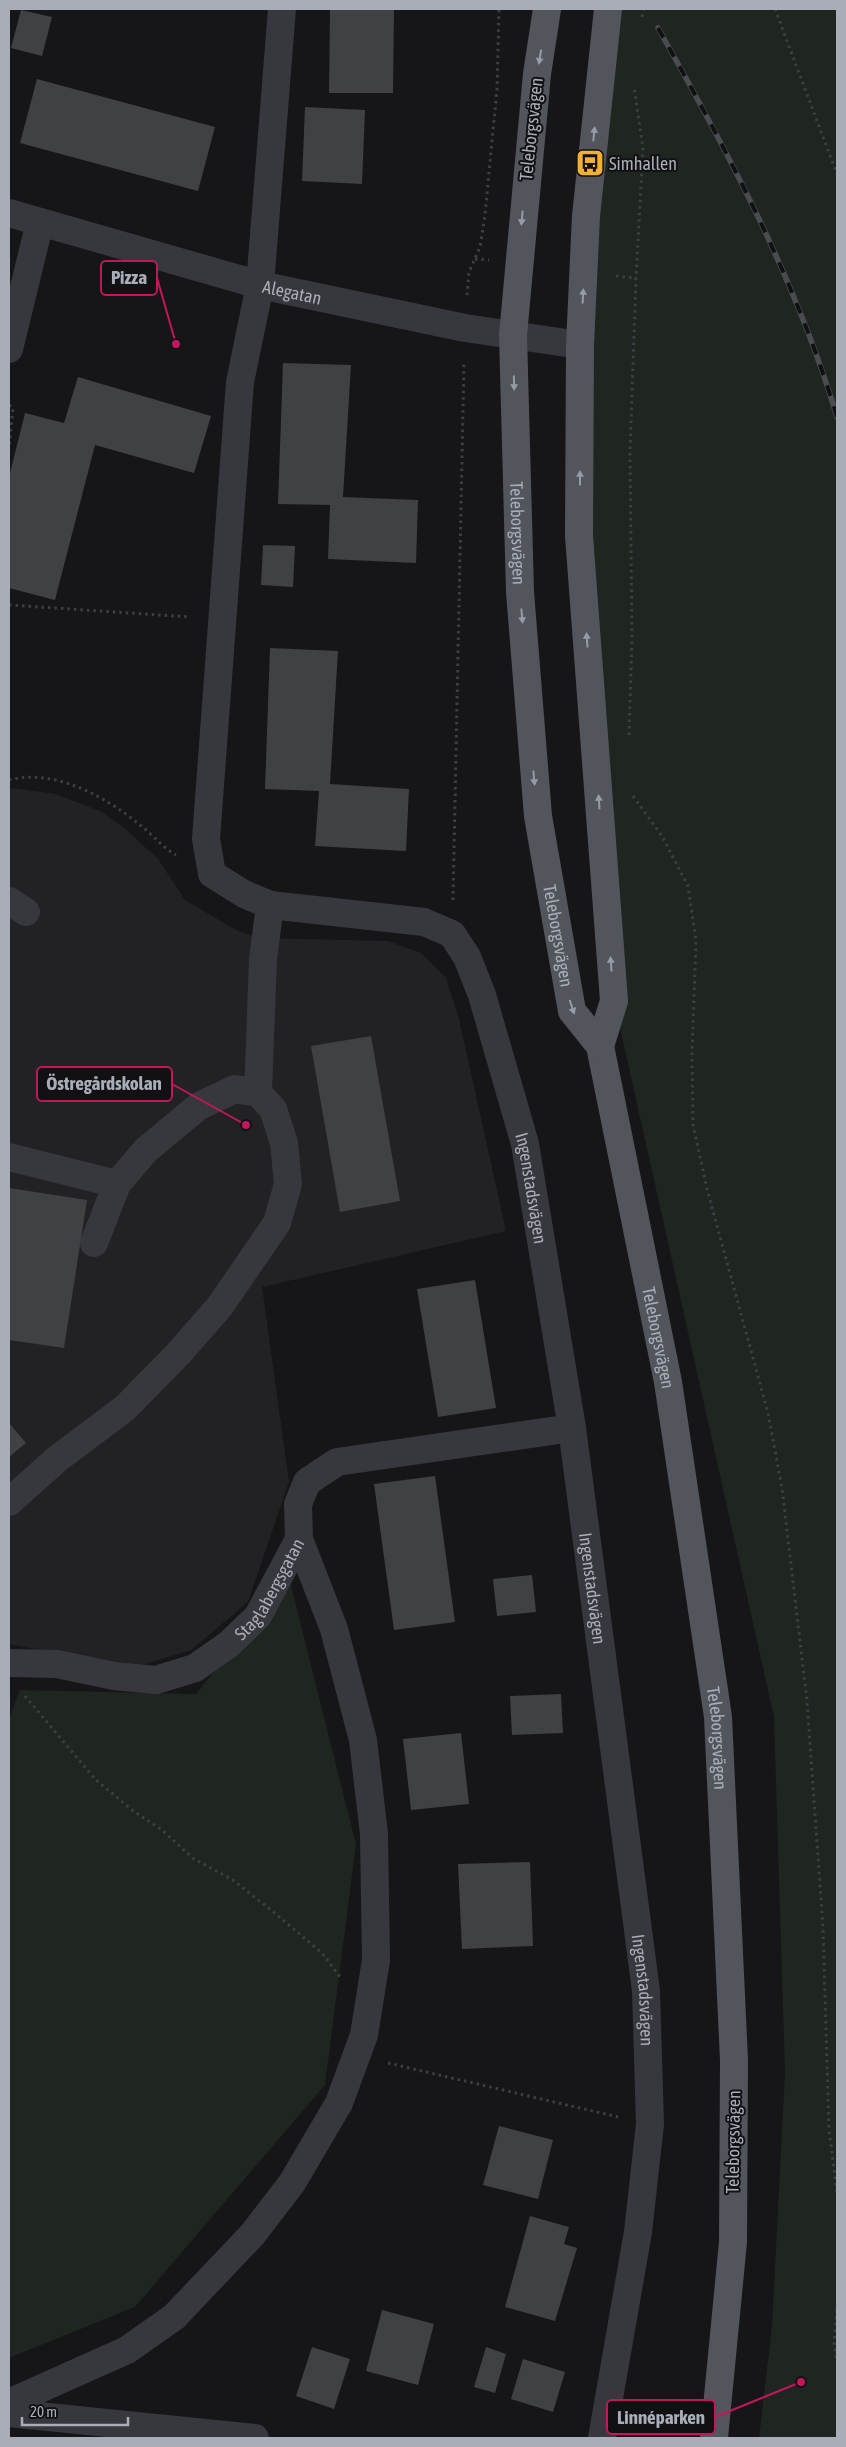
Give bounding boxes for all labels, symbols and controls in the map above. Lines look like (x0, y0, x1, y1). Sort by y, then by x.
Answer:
one-way arrow (535, 49, 543, 65)
street label: Teleborgsvägen (515, 76, 547, 182)
one-way arrow (590, 126, 598, 142)
bus stop icon: Simhallen (575, 148, 605, 178)
place label: Simhallen (609, 153, 677, 174)
one-way arrow (518, 211, 526, 227)
callout: Pizza (101, 261, 157, 295)
text: Pizza (111, 266, 147, 288)
street label: Alegatan (261, 275, 324, 308)
one-way arrow (579, 288, 587, 304)
one-way arrow (510, 376, 518, 392)
one-way arrow (576, 470, 584, 486)
street label: Teleborgsvägen (506, 481, 530, 585)
one-way arrow (518, 608, 526, 624)
one-way arrow (583, 632, 591, 648)
one-way arrow (531, 770, 539, 786)
one-way arrow (595, 794, 603, 810)
street label: Teleborgsvägen (540, 883, 578, 988)
one-way arrow (607, 956, 615, 972)
one-way arrow (569, 1000, 577, 1015)
callout: Östregårdskolan (37, 1067, 172, 1101)
text: Östregårdskolan (46, 1072, 162, 1094)
street label: Ingenstadsvägen (512, 1130, 552, 1245)
street label: Teleborgsvägen (638, 1285, 679, 1390)
street label: Ingenstadsvägen (575, 1531, 611, 1645)
street label: Staglabergsgatan (230, 1535, 308, 1644)
street label: Teleborgsvägen (703, 1685, 732, 1790)
street label: Ingenstadsvägen (628, 1933, 658, 2046)
street label: Teleborgsvägen (722, 2090, 744, 2194)
scale bar (22, 2394, 129, 2426)
callout: Linnéparken (607, 2400, 715, 2434)
text: 20 m (30, 2403, 57, 2420)
text: Linnéparken (617, 2406, 705, 2428)

